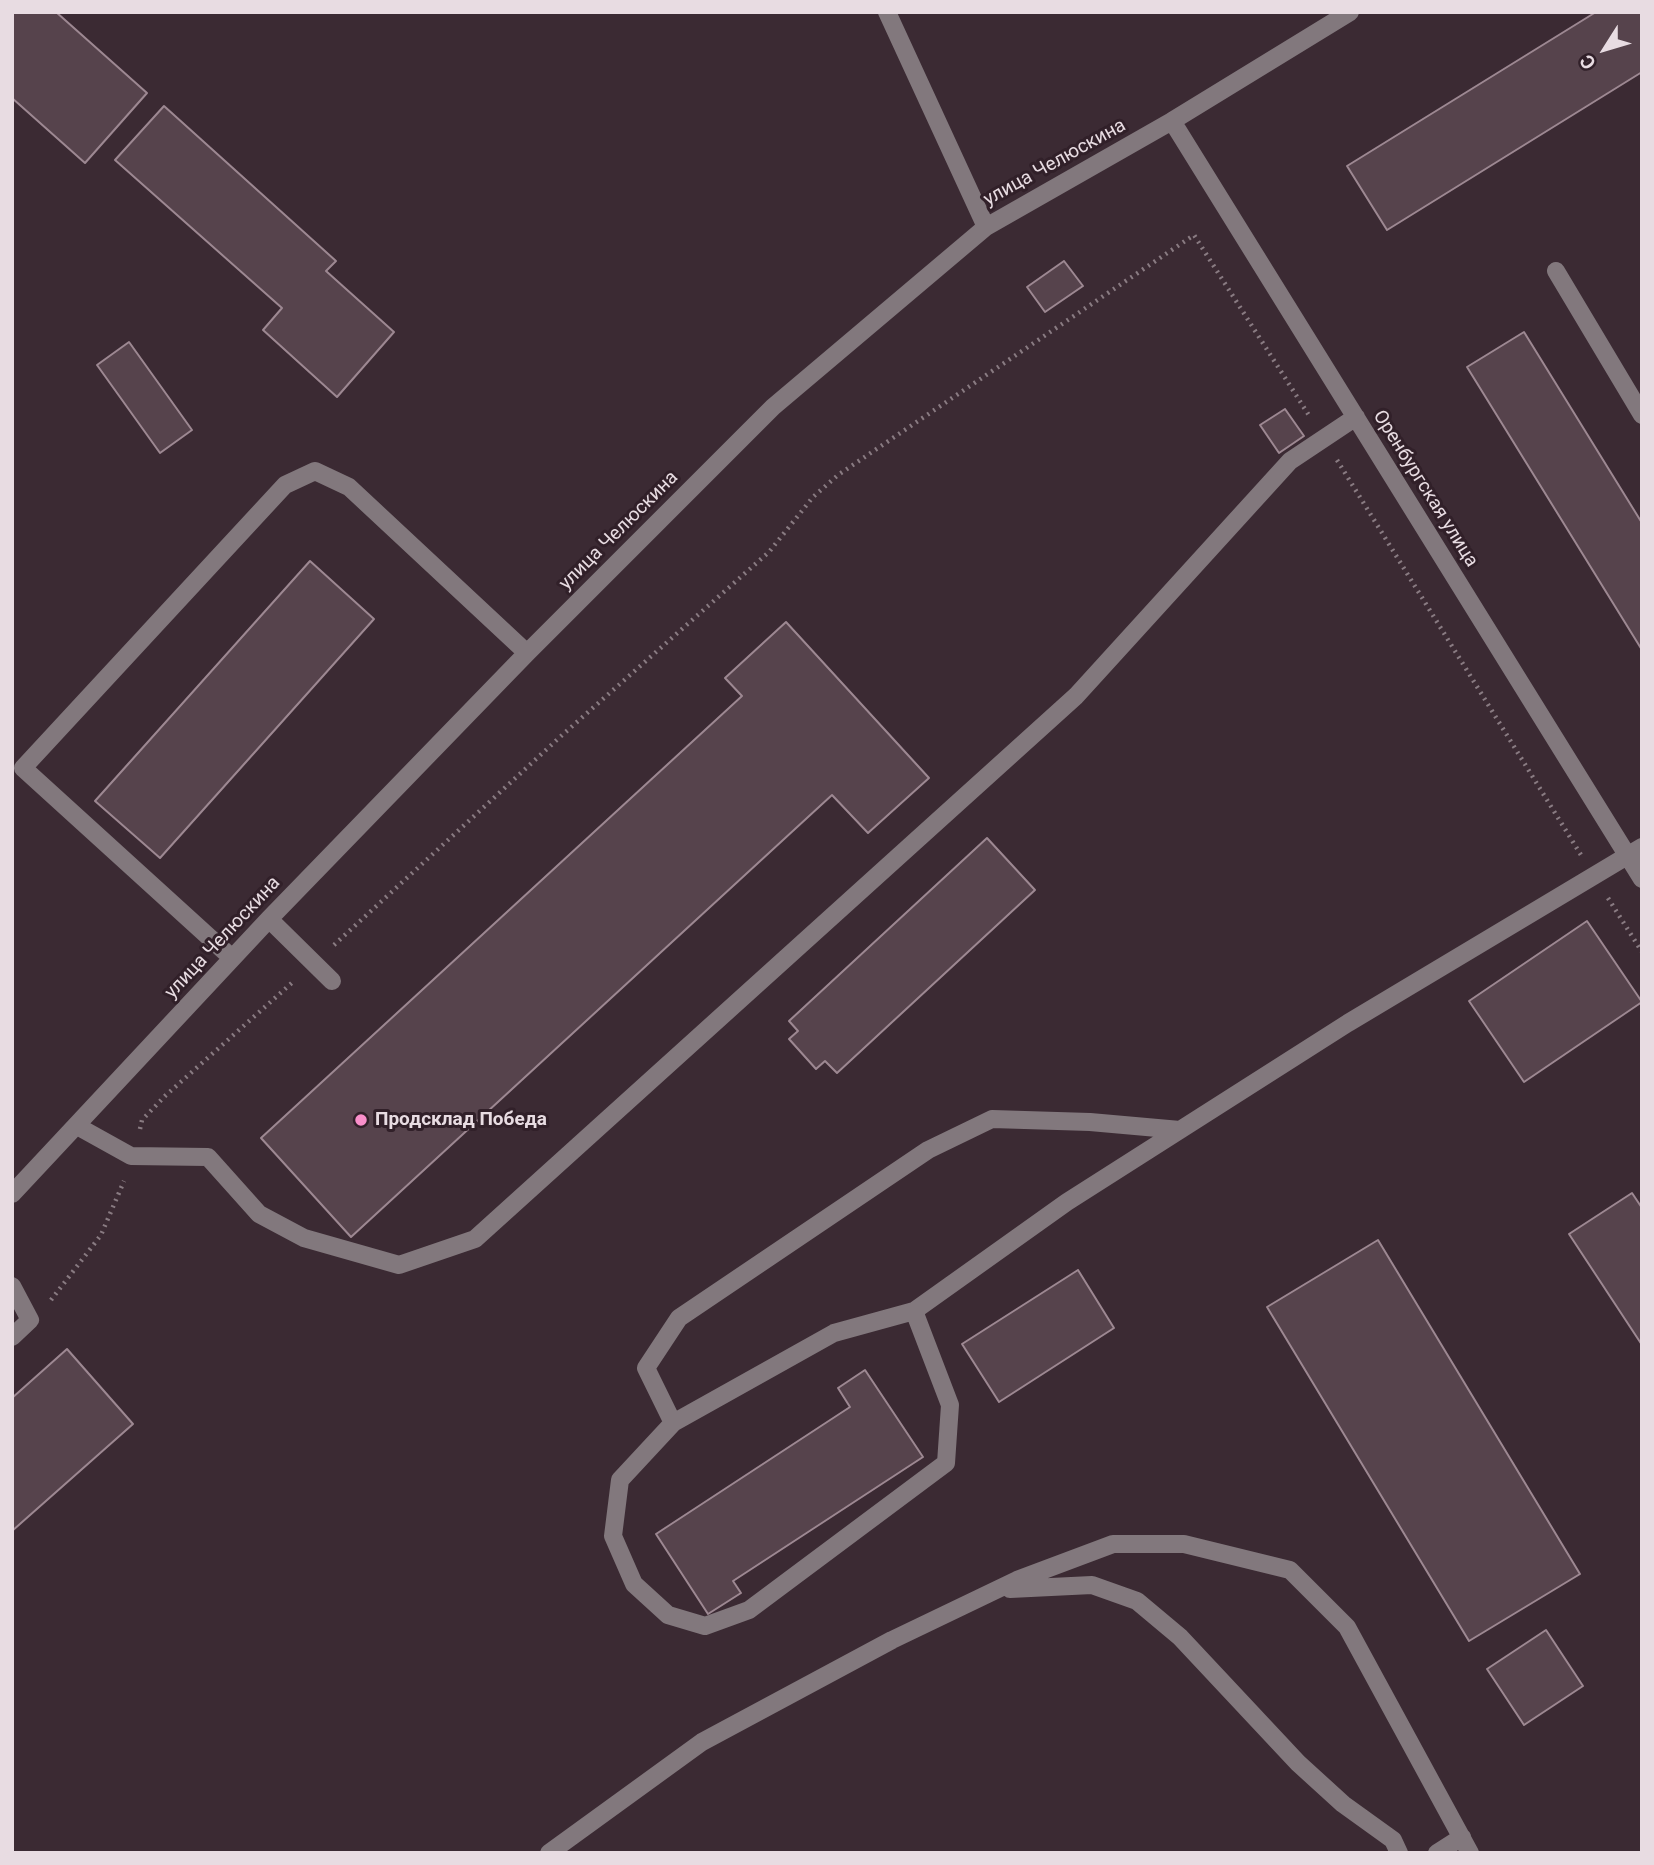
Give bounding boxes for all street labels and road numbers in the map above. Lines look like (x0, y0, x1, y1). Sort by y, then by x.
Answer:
street label: улица Челюскина (980, 115, 1130, 211)
street label: Оренбургская улица (1367, 406, 1483, 572)
street label: улица Челюскина (555, 467, 683, 595)
street label: улица Челюскина (160, 872, 286, 1004)

